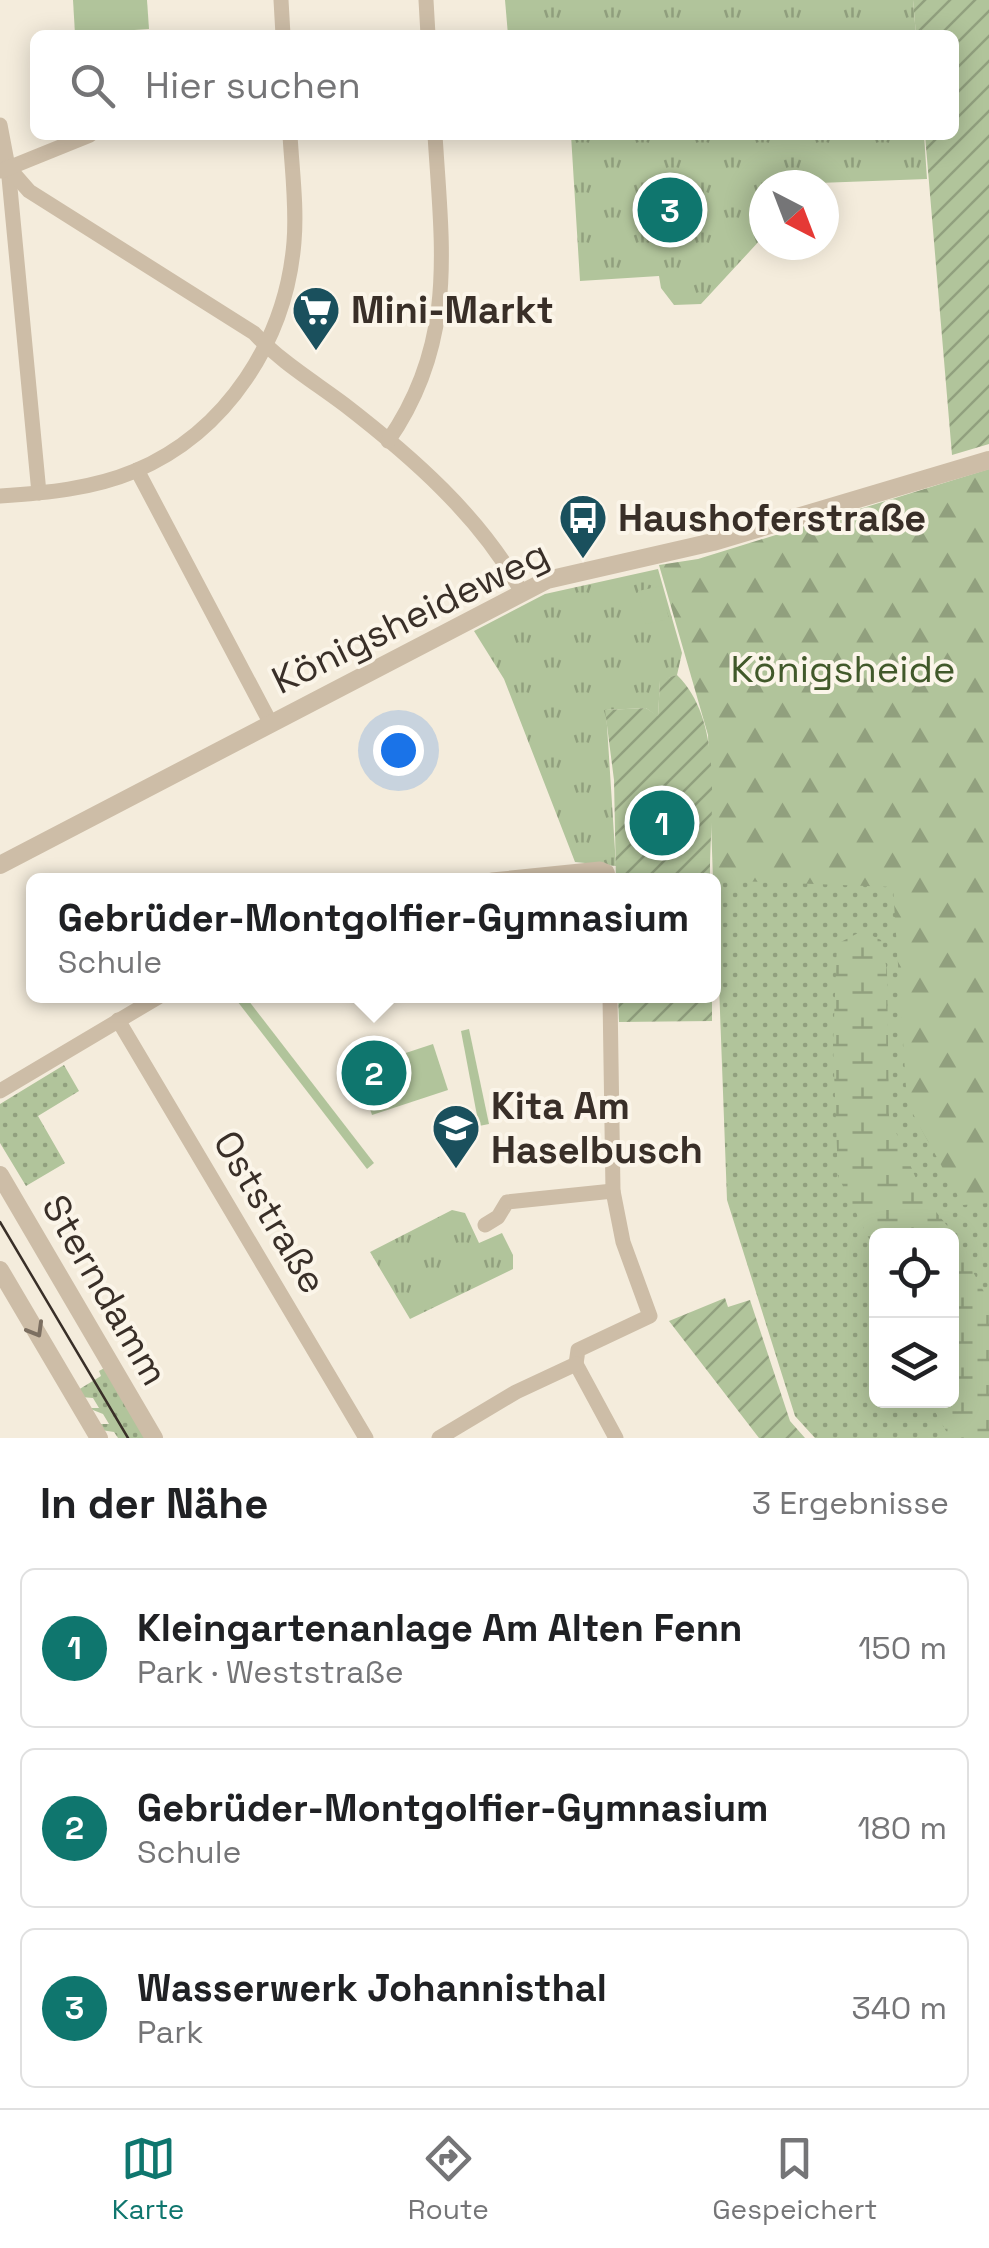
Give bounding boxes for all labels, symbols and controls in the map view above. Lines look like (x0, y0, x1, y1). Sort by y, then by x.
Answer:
search box (30, 30, 959, 140)
icon: search (65, 58, 120, 113)
text: Hier suchen (145, 61, 361, 109)
north arrow (749, 170, 839, 260)
pin: 3 (638, 172, 702, 248)
supermarket icon: Mini-Markt (290, 284, 342, 352)
place label: Mini-Markt (351, 286, 554, 334)
bus stop icon: Haushoferstraße (557, 492, 609, 560)
place label: Haushoferstraße (618, 494, 926, 542)
street label: Königsheideweg (264, 529, 556, 705)
park label: Königsheide (731, 645, 955, 693)
your location (373, 725, 424, 776)
pin: 1 (630, 786, 694, 860)
popup (26, 873, 721, 1003)
text: Gebrüder-Montgolfier-Gymnasium (58, 894, 689, 942)
text: Schule (58, 942, 162, 982)
pin: 2 (342, 1036, 406, 1110)
place label: Kita Am Haselbusch (491, 1082, 703, 1174)
school or university icon: Kita Am Haselbusch (430, 1102, 482, 1170)
street label: Oststraße (203, 1122, 337, 1302)
street label: Sterndamm (31, 1186, 179, 1394)
map controls (869, 1228, 959, 1408)
button: locate (869, 1228, 959, 1318)
button: layers (869, 1318, 959, 1408)
one-way arrow (23, 1319, 43, 1337)
text: In der Nähe (40, 1477, 268, 1530)
text: 3 Ergebnisse (752, 1483, 949, 1523)
text: Kleingartenanlage Am Alten Fenn (137, 1604, 742, 1652)
text: 1 (67, 1628, 82, 1668)
text: 150 m (858, 1628, 947, 1668)
text: Park · Weststraße (137, 1652, 404, 1692)
text: Gebrüder-Montgolfier-Gymnasium (137, 1784, 769, 1832)
text: 2 (65, 1808, 84, 1848)
text: 180 m (857, 1808, 947, 1848)
text: Schule (137, 1832, 241, 1872)
text: Wasserwerk Johannisthal (137, 1964, 607, 2012)
text: 3 (65, 1988, 84, 2028)
text: 340 m (851, 1988, 947, 2028)
text: Park (137, 2012, 204, 2052)
tab: Karte (112, 2131, 184, 2227)
tab: Route (408, 2131, 489, 2227)
tab: Gespeichert (712, 2131, 877, 2227)

